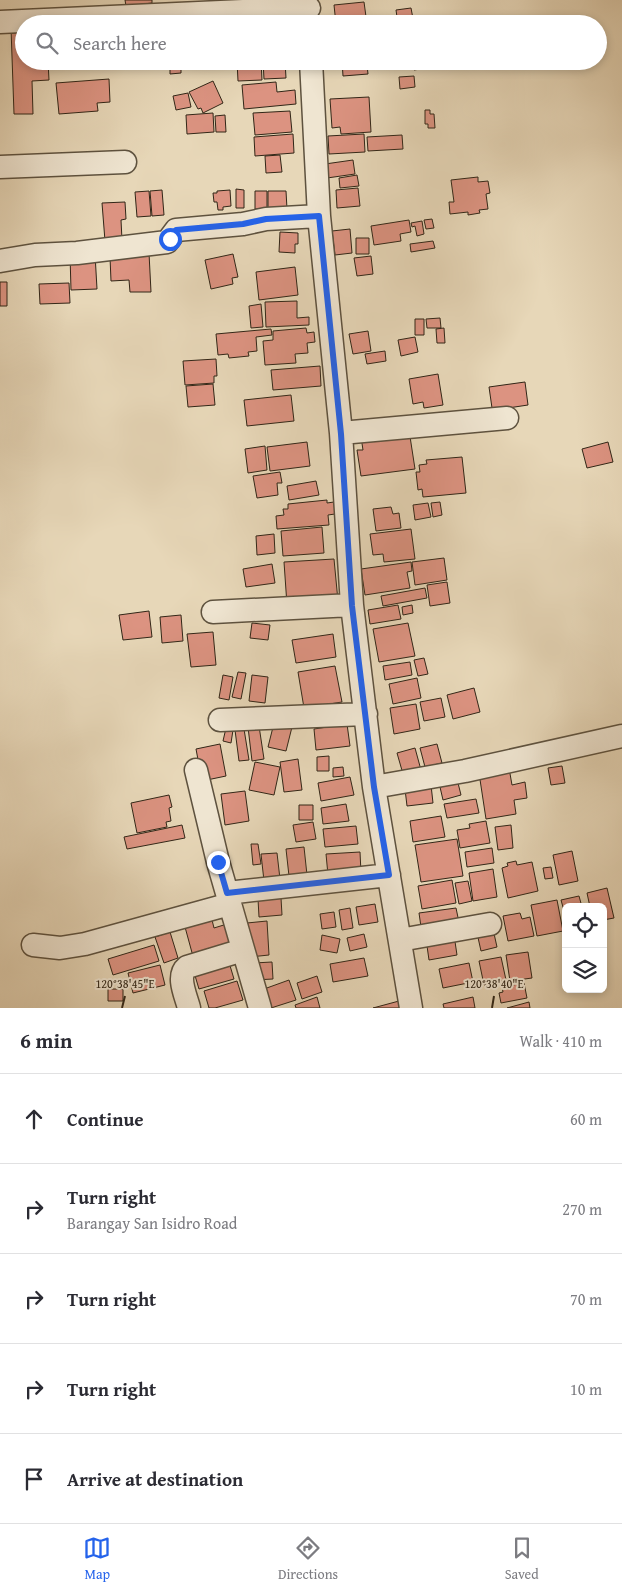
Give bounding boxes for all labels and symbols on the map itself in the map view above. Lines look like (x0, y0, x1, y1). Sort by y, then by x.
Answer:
route start (159, 228, 182, 251)
route end (207, 851, 230, 874)
text: 120°38'45"E (95, 975, 155, 992)
text: 120°38'40"E (464, 975, 524, 992)

